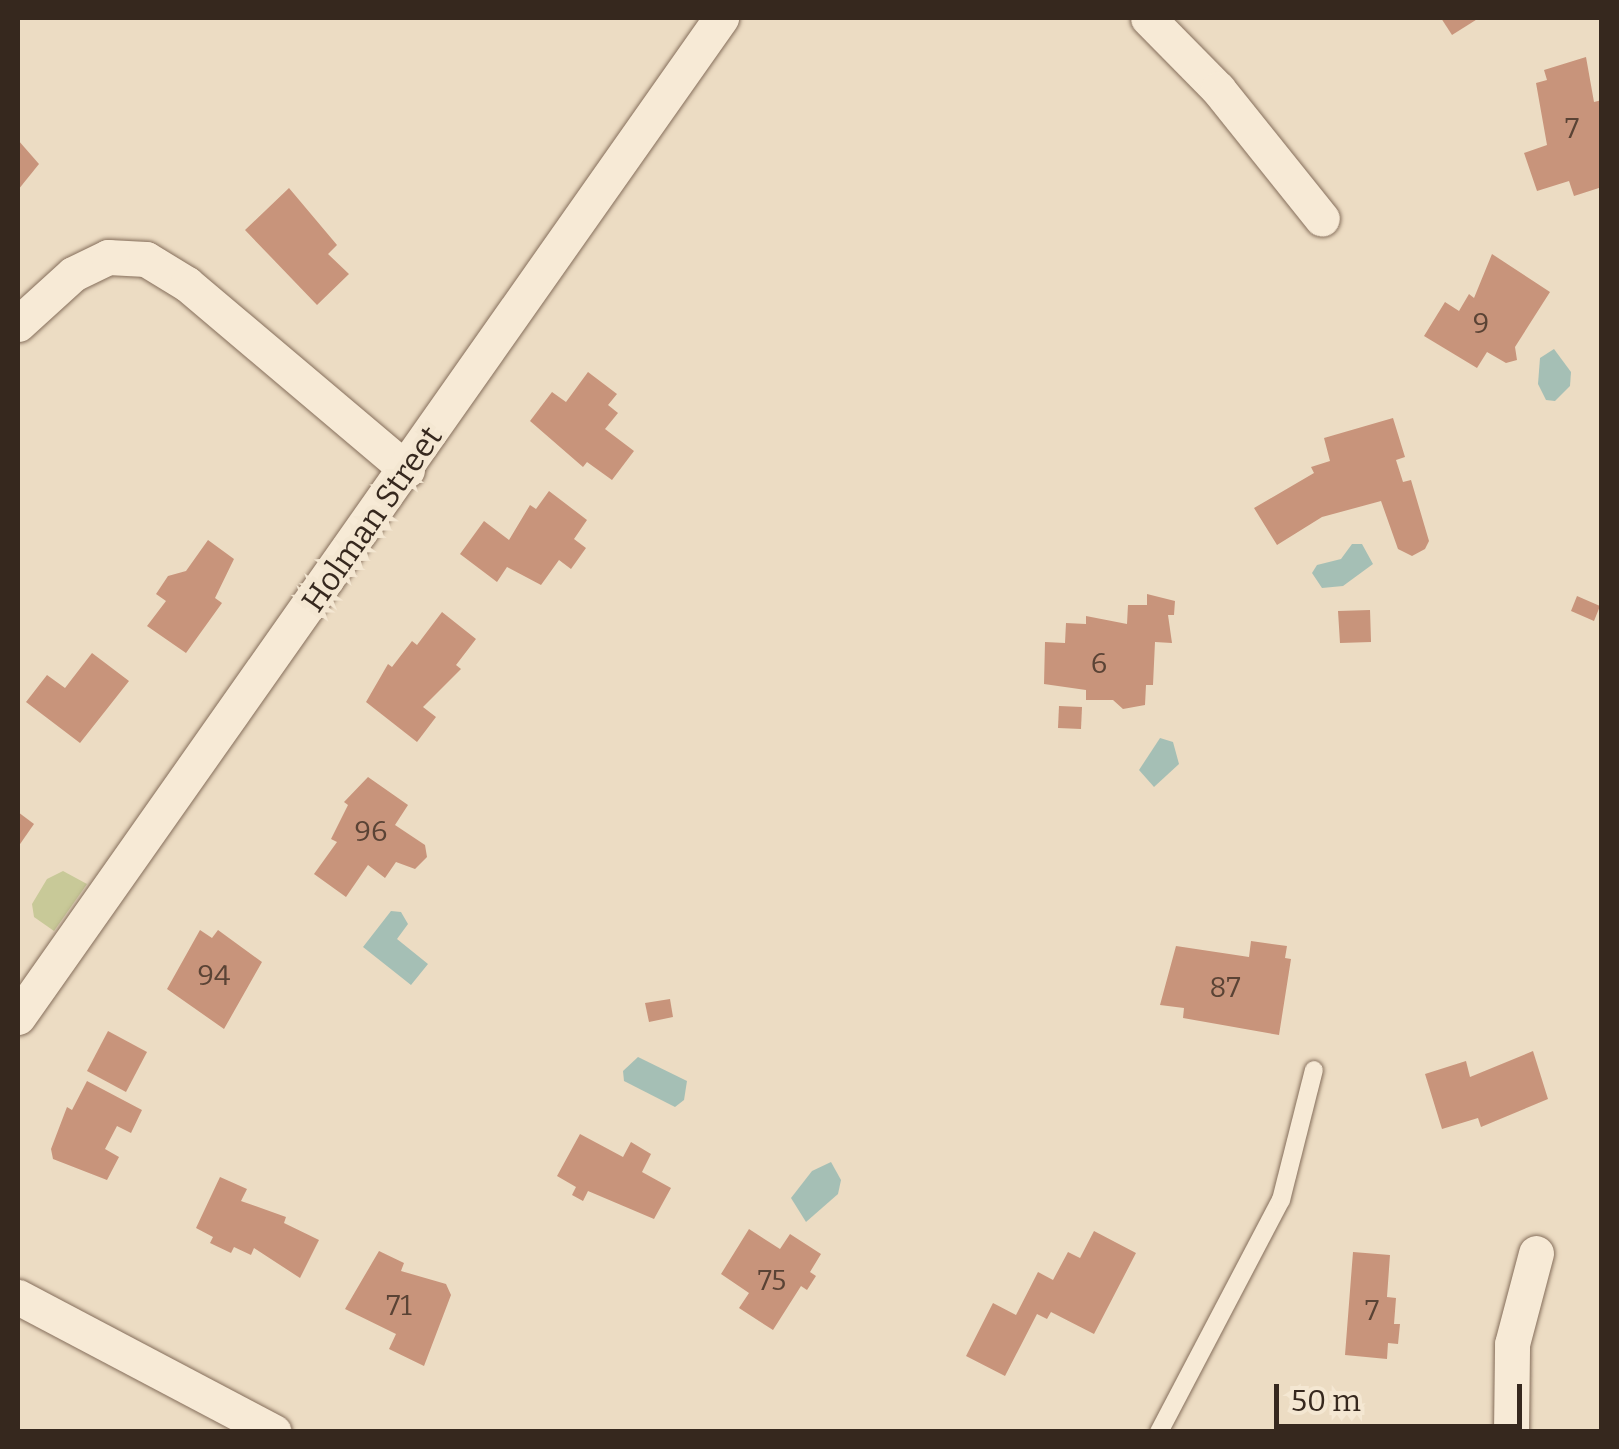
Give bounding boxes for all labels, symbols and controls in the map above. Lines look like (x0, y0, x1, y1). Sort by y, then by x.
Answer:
house number: 7 (1565, 112, 1579, 146)
house number: 9 (1473, 307, 1489, 341)
street label: Holman Street (294, 419, 450, 619)
house number: 6 (1091, 647, 1107, 681)
house number: 96 (355, 815, 387, 849)
house number: 94 (198, 959, 230, 993)
house number: 87 (1210, 971, 1240, 1005)
house number: 75 (758, 1264, 786, 1298)
house number: 71 (386, 1289, 412, 1323)
house number: 7 (1365, 1294, 1379, 1328)
scale bar (1279, 1364, 1526, 1426)
text: 50 m (1291, 1383, 1361, 1419)

